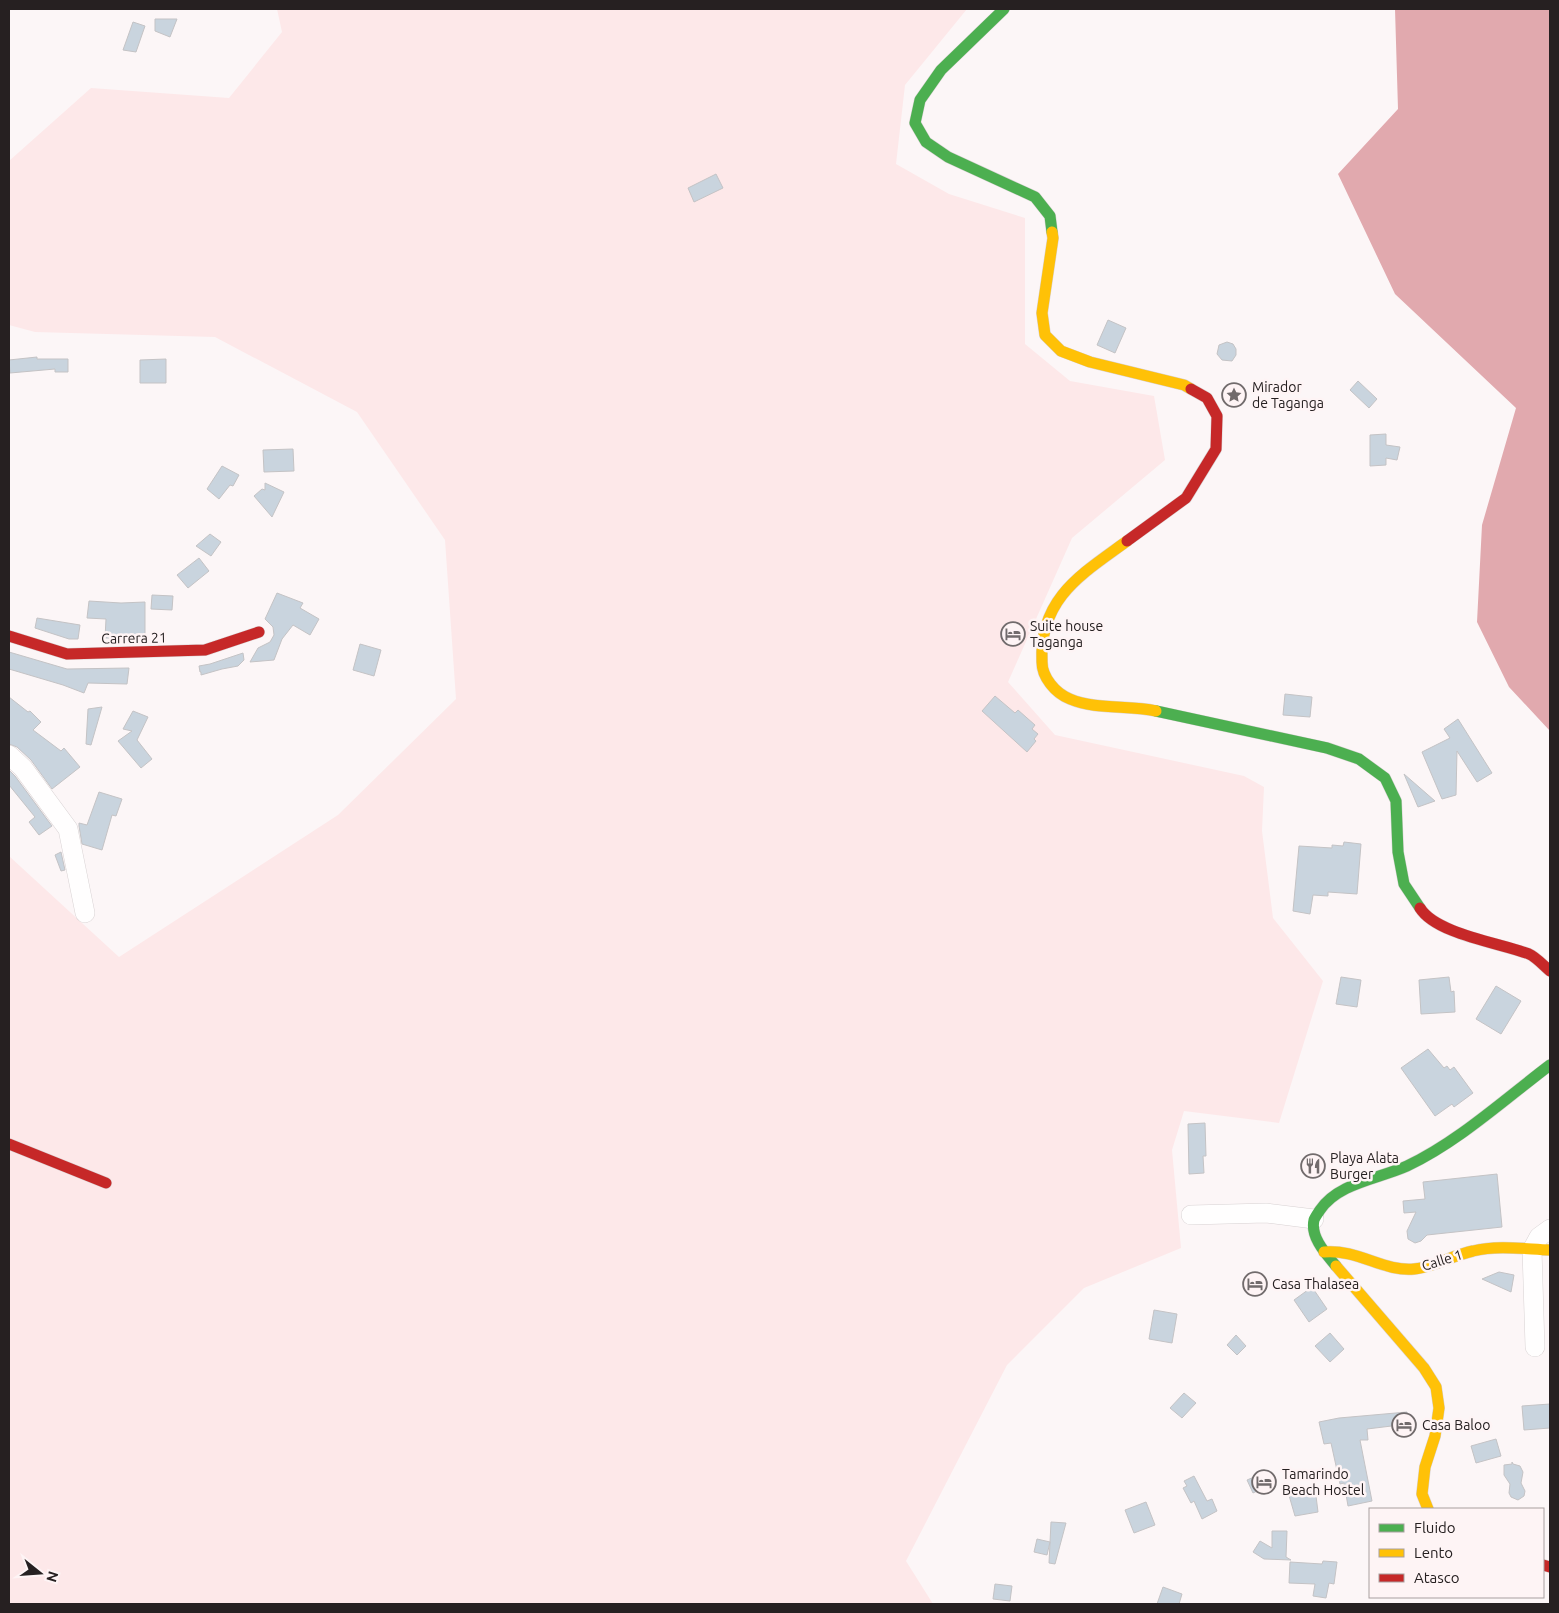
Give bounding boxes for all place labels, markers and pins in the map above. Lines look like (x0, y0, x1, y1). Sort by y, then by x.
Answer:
place label: Mirador de Taganga (1252, 379, 1324, 411)
place icon: Mirador de Taganga (1221, 382, 1247, 408)
place label: Suite house Taganga (1030, 618, 1103, 650)
hotel icon: Suite house Taganga (1000, 621, 1026, 647)
place label: Playa Alata Burger (1330, 1150, 1399, 1182)
restaurant icon: Playa Alata Burger (1300, 1153, 1326, 1179)
hotel icon: Casa Thalasea (1242, 1271, 1268, 1297)
place label: Casa Thalasea (1272, 1276, 1359, 1292)
hotel icon: Casa Baloo (1391, 1412, 1417, 1438)
place label: Casa Baloo (1422, 1417, 1490, 1433)
place label: Tamarindo Beach Hostel (1282, 1466, 1365, 1498)
hotel icon: Tamarindo Beach Hostel (1251, 1469, 1277, 1495)

